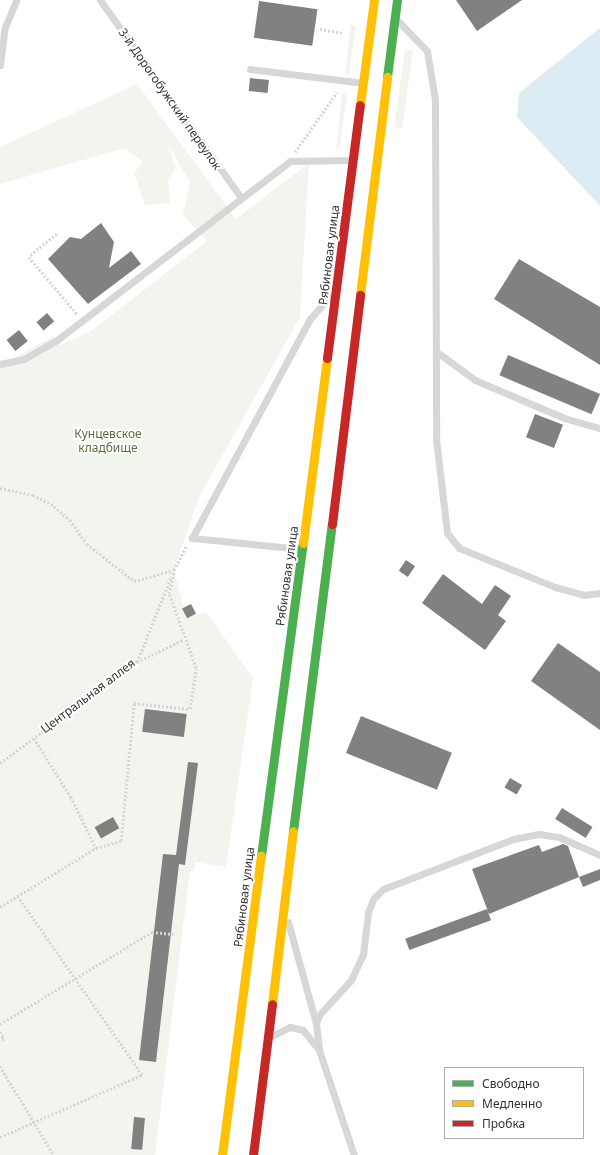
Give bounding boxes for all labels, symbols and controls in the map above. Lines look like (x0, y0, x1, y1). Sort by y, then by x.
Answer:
street label: 3-й Дорогобужский переулок (116, 25, 224, 173)
street label: Рябиновая улица (316, 204, 342, 306)
park label: Кунцевское кладбище (74, 427, 142, 455)
street label: Рябиновая улица (273, 525, 301, 627)
street label: Центральная аллея (38, 656, 138, 736)
street label: Рябиновая улица (231, 846, 257, 948)
legend (444, 1067, 584, 1139)
text: Свободно (482, 1075, 540, 1092)
text: Медленно (482, 1095, 542, 1112)
text: Пробка (482, 1115, 525, 1132)

